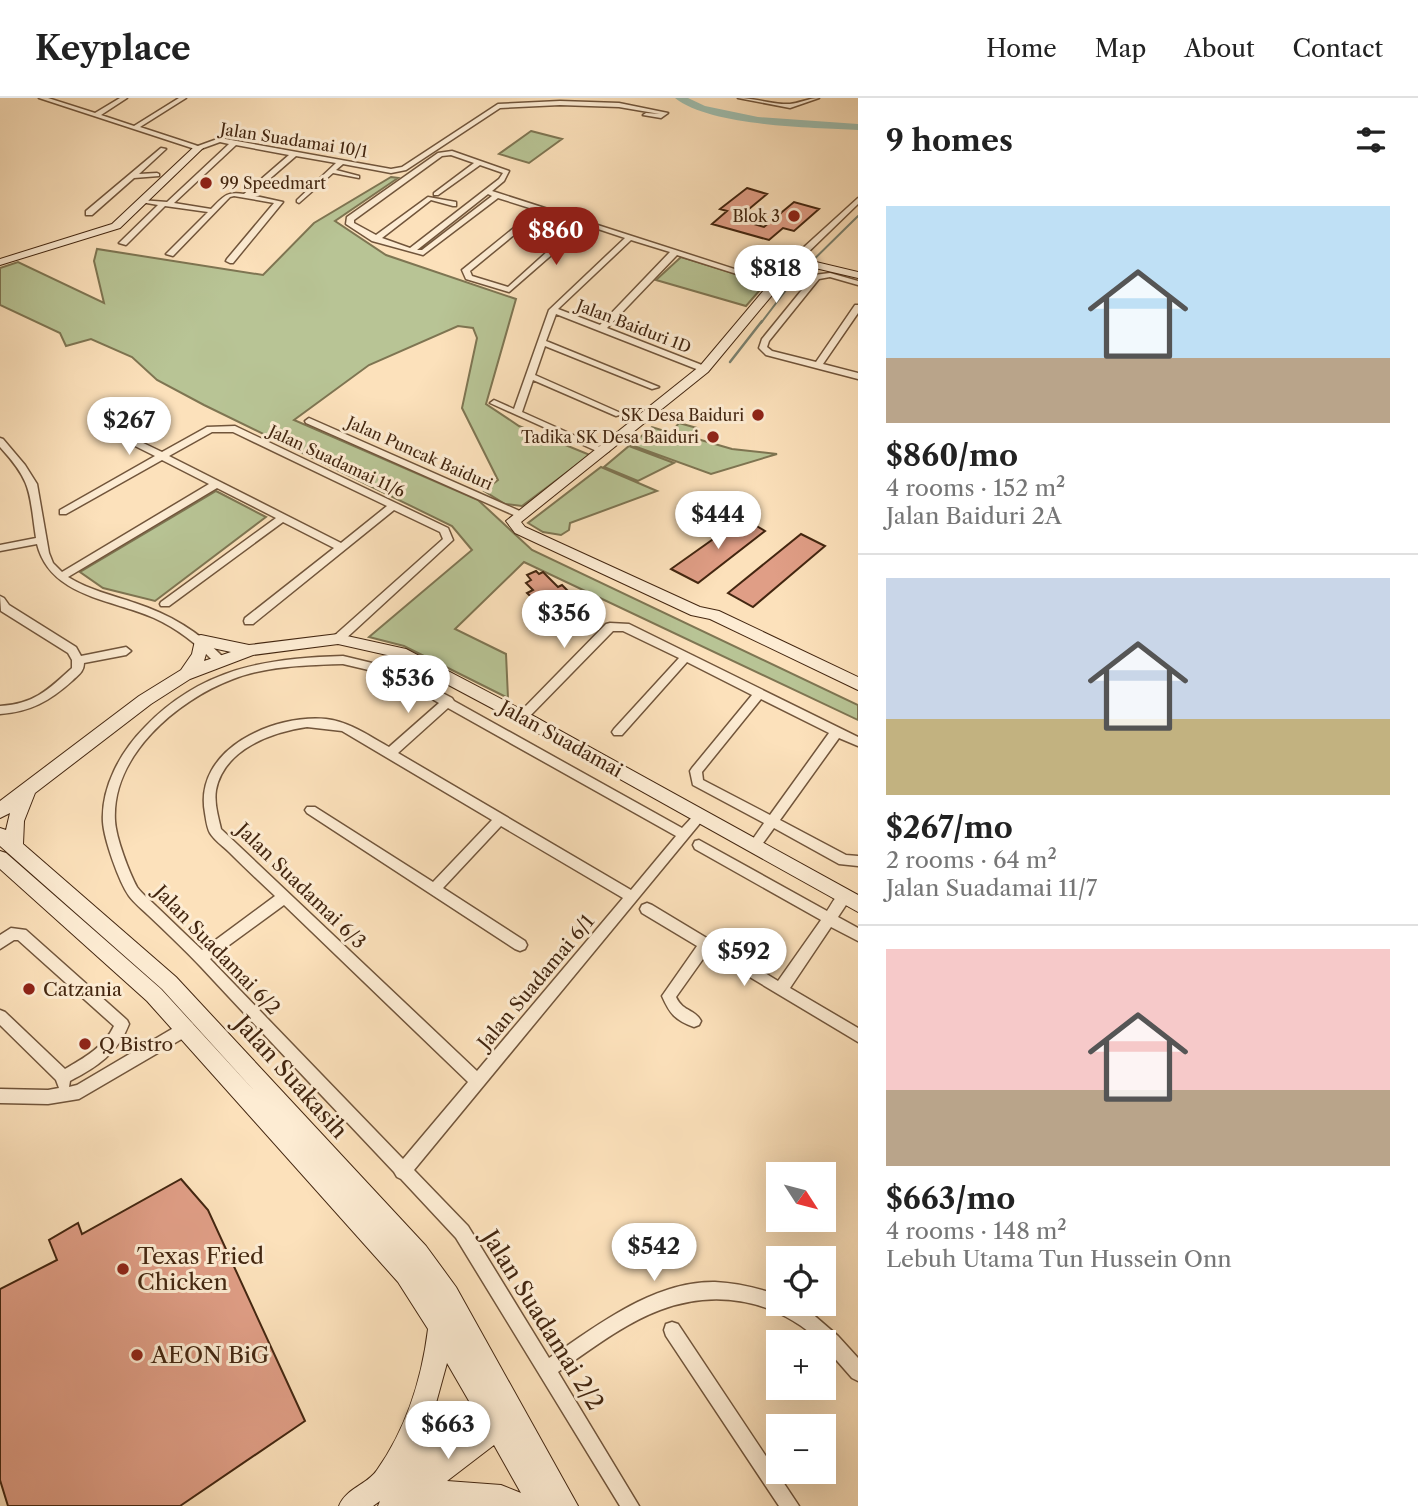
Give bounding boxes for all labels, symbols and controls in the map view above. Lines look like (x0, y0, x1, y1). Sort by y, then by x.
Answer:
text: Keyplace (35, 28, 191, 69)
text: Home (986, 34, 1057, 63)
text: Map (1095, 34, 1146, 63)
text: About (1184, 34, 1255, 63)
text: Contact (1293, 34, 1383, 63)
street label: Jalan Suadamai 10/1 (216, 118, 369, 162)
icon: filters (1352, 121, 1390, 159)
text: 9 homes (886, 122, 1013, 159)
place label: 99 Speedmart (220, 173, 326, 193)
marker: 99 Speedmart (198, 175, 214, 191)
place label: Blok 3 (732, 206, 780, 226)
pin: $860 (515, 208, 597, 267)
marker: Blok 3 (786, 208, 802, 224)
text: $860 (528, 216, 584, 244)
pin: $818 (735, 246, 817, 305)
icon: home (1075, 251, 1201, 377)
text: $818 (750, 254, 802, 282)
street label: Jalan Baiduri 1D (571, 294, 694, 357)
pin: $267 (88, 398, 170, 457)
place label: SK Desa Baiduri (621, 405, 744, 425)
text: $267 (103, 406, 155, 434)
marker: SK Desa Baiduri (750, 407, 766, 423)
street label: Jalan Puncak Baiduri (341, 411, 496, 494)
street label: Jalan Suadamai 11/6 (263, 419, 408, 501)
place label: Tadika SK Desa Baiduri (521, 427, 699, 447)
marker: Tadika SK Desa Baiduri (705, 429, 721, 445)
text: $860/mo (886, 437, 1018, 474)
text: 4 rooms · 152 m² (886, 474, 1066, 502)
pin: $444 (677, 491, 759, 551)
text: $444 (691, 500, 745, 528)
text: Jalan Baiduri 2A (886, 502, 1062, 530)
pin: $356 (523, 590, 605, 650)
text: $356 (538, 599, 590, 627)
icon: home (1075, 623, 1201, 749)
pin: $536 (367, 656, 449, 715)
text: $536 (382, 664, 434, 692)
street label: Jalan Suadamai (493, 694, 627, 782)
text: $267/mo (886, 809, 1013, 846)
street label: Jalan Suadamai 6/3 (229, 816, 370, 954)
text: 2 rooms · 64 m² (886, 846, 1057, 874)
text: Jalan Suadamai 11/7 (886, 874, 1097, 902)
street label: Jalan Suadamai 6/2 (147, 878, 285, 1020)
street label: Jalan Suadamai 6/1 (471, 910, 599, 1056)
pin: $592 (703, 928, 785, 988)
text: $592 (718, 937, 770, 965)
place label: Catzania (43, 978, 122, 1001)
marker: Catzania (21, 981, 37, 997)
icon: home (1075, 994, 1201, 1120)
street label: Jalan Suakasih (226, 1007, 354, 1144)
place label: Q Bistro (99, 1033, 173, 1056)
marker: Q Bistro (77, 1036, 93, 1052)
north arrow (766, 1162, 836, 1232)
map controls (766, 1162, 836, 1484)
text: $663/mo (886, 1180, 1015, 1217)
text: 4 rooms · 148 m² (886, 1217, 1067, 1245)
street label: Jalan Suadamai 2/2 (475, 1222, 610, 1415)
pin: $542 (613, 1224, 695, 1283)
text: $542 (628, 1232, 680, 1260)
place label: Texas Fried Chicken (137, 1242, 264, 1296)
text: Lebuh Utama Tun Hussein Onn (886, 1245, 1232, 1273)
button: locate (766, 1246, 836, 1316)
marker: Texas Fried Chicken (115, 1261, 131, 1277)
button: + (766, 1330, 836, 1400)
place label: AEON BiG (150, 1341, 269, 1369)
marker: AEON BiG (129, 1347, 145, 1363)
pin: $663 (407, 1402, 489, 1461)
text: $663 (421, 1410, 475, 1438)
button: − (766, 1414, 836, 1484)

